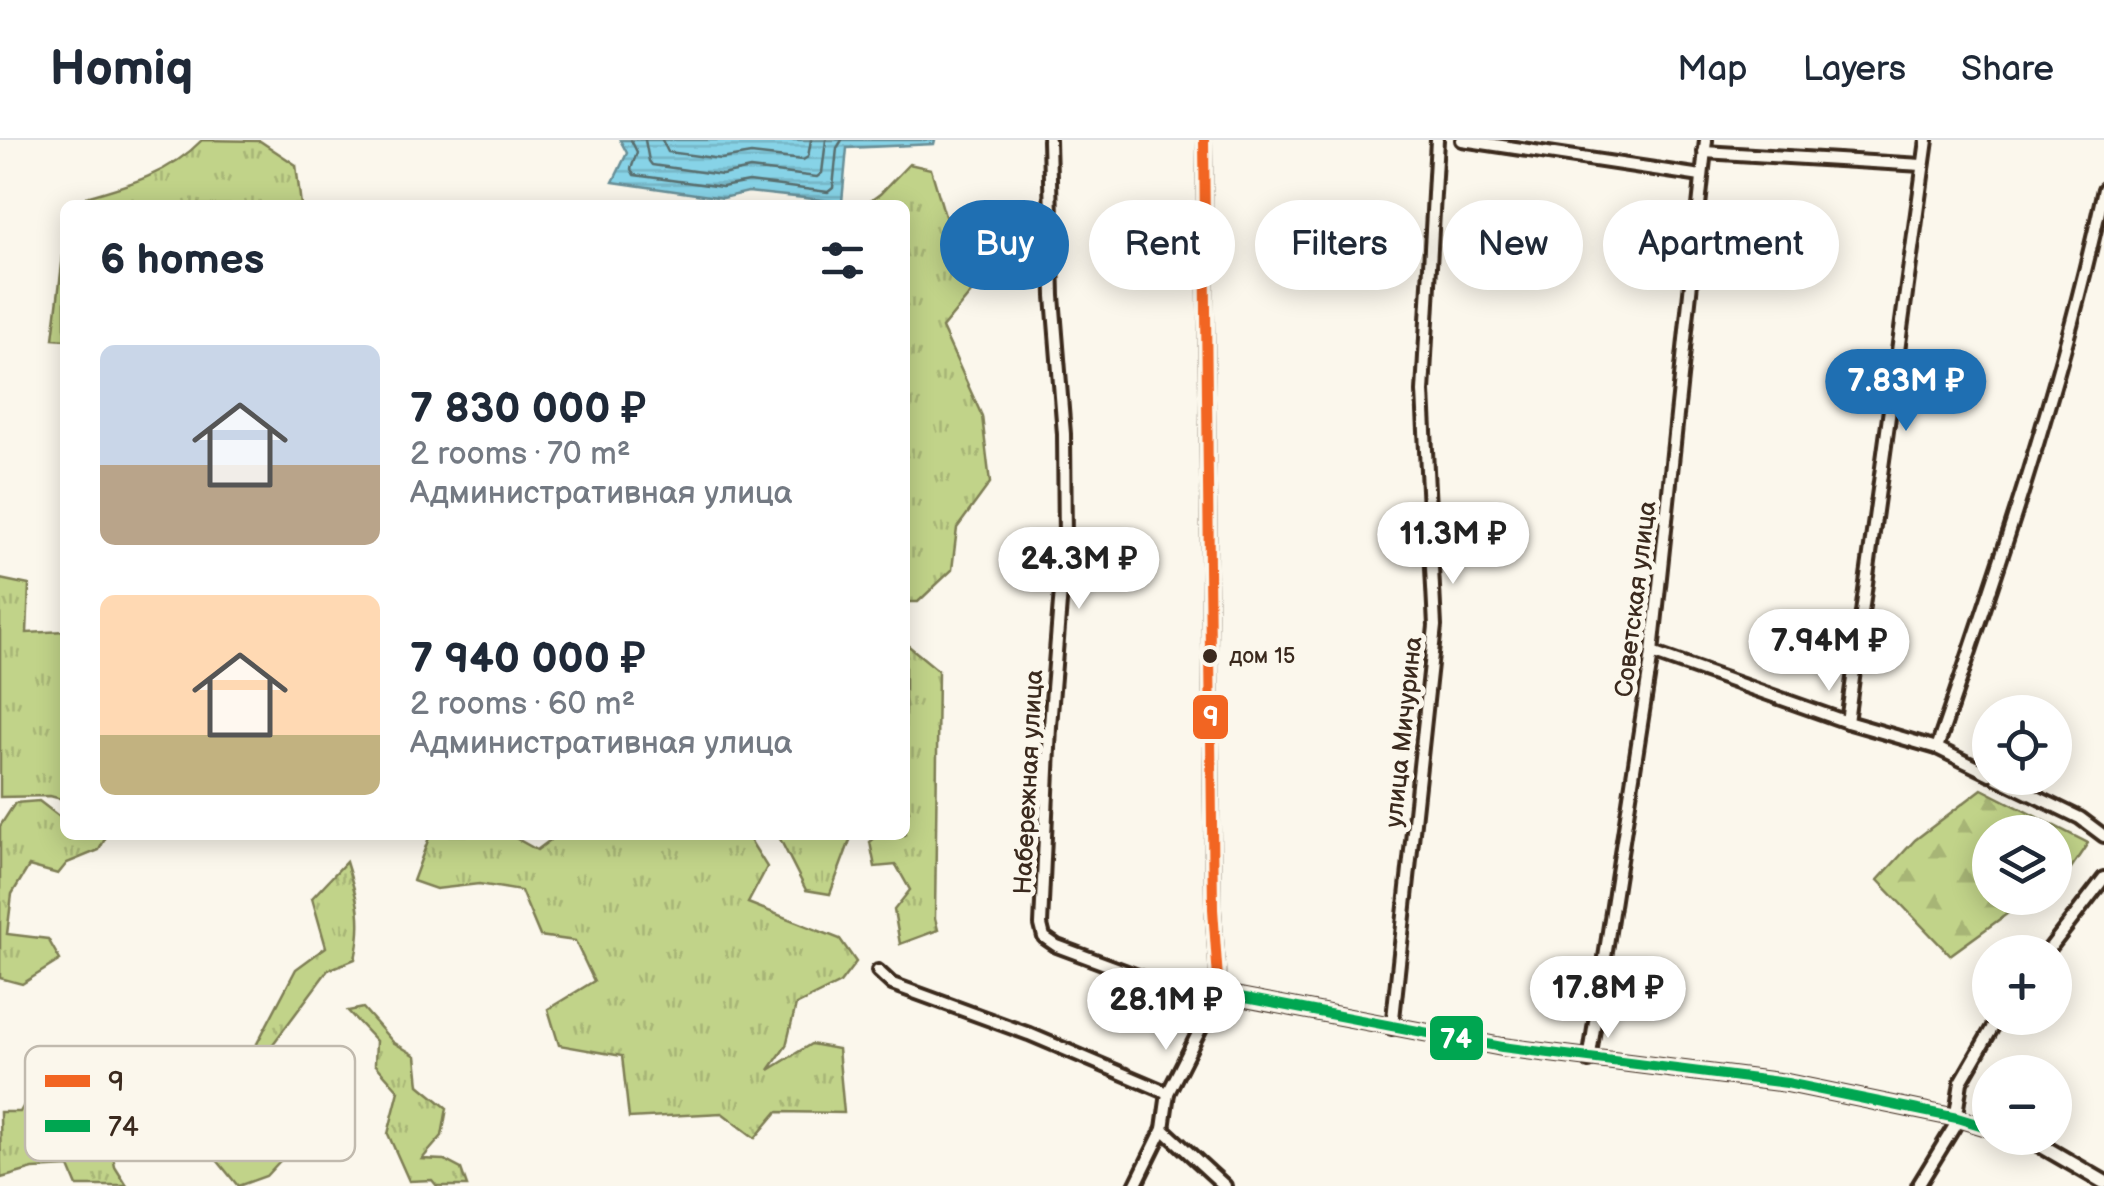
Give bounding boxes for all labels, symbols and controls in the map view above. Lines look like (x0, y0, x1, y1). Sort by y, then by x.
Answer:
text: Homiq (50, 41, 193, 98)
text: Map (1677, 48, 1748, 91)
text: Layers (1803, 48, 1906, 91)
text: Share (1961, 48, 2054, 91)
chip: Buy (940, 200, 1069, 290)
chip: Rent (1089, 200, 1235, 290)
chip: Filters (1255, 200, 1423, 290)
chip: New (1443, 200, 1583, 290)
chip: Apartment (1603, 200, 1839, 290)
icon: filters (815, 233, 870, 288)
text: 6 homes (100, 235, 264, 286)
pin: 7.83M ₽ (1814, 349, 1998, 434)
text: 7.83M ₽ (1847, 362, 1965, 401)
text: 7 830 000 ₽ (410, 384, 646, 435)
icon: home (180, 385, 300, 505)
text: 2 rooms · 70 m² (410, 435, 631, 474)
text: Административная улица (410, 474, 793, 513)
street label: Советская улица (1609, 499, 1663, 699)
pin: 11.3M ₽ (1361, 502, 1545, 587)
text: 11.3M ₽ (1399, 515, 1507, 554)
pin: 24.3M ₽ (987, 527, 1171, 612)
text: 24.3M ₽ (1020, 540, 1138, 579)
pin: 7.94M ₽ (1737, 609, 1921, 694)
text: 7.94M ₽ (1770, 622, 1888, 661)
text: 7 940 000 ₽ (410, 634, 646, 685)
icon: home (180, 635, 300, 755)
street label: улица Мичурина (1379, 635, 1429, 829)
place label: дом 15 (1229, 643, 1295, 670)
marker: дом 15 (1200, 646, 1220, 666)
street label: Набережная улица (1008, 669, 1050, 895)
text: 2 rooms · 60 m² (410, 685, 635, 724)
line badge: 9 (1191, 693, 1230, 741)
map controls (1972, 695, 2072, 1155)
button: locate (1972, 695, 2072, 795)
text: 9 (1203, 701, 1219, 734)
text: Административная улица (410, 724, 793, 763)
button: layers (1972, 815, 2072, 915)
button: + (1972, 935, 2072, 1035)
pin: 17.8M ₽ (1516, 956, 1700, 1041)
pin: 28.1M ₽ (1074, 968, 1258, 1053)
text: 17.8M ₽ (1552, 969, 1664, 1008)
text: 28.1M ₽ (1109, 981, 1223, 1020)
line badge: 74 (1428, 1014, 1485, 1062)
text: 74 (1440, 1023, 1472, 1056)
legend (25, 1046, 355, 1161)
button: − (1972, 1055, 2072, 1155)
text: 9 (108, 1066, 124, 1099)
text: 74 (108, 1111, 139, 1144)

